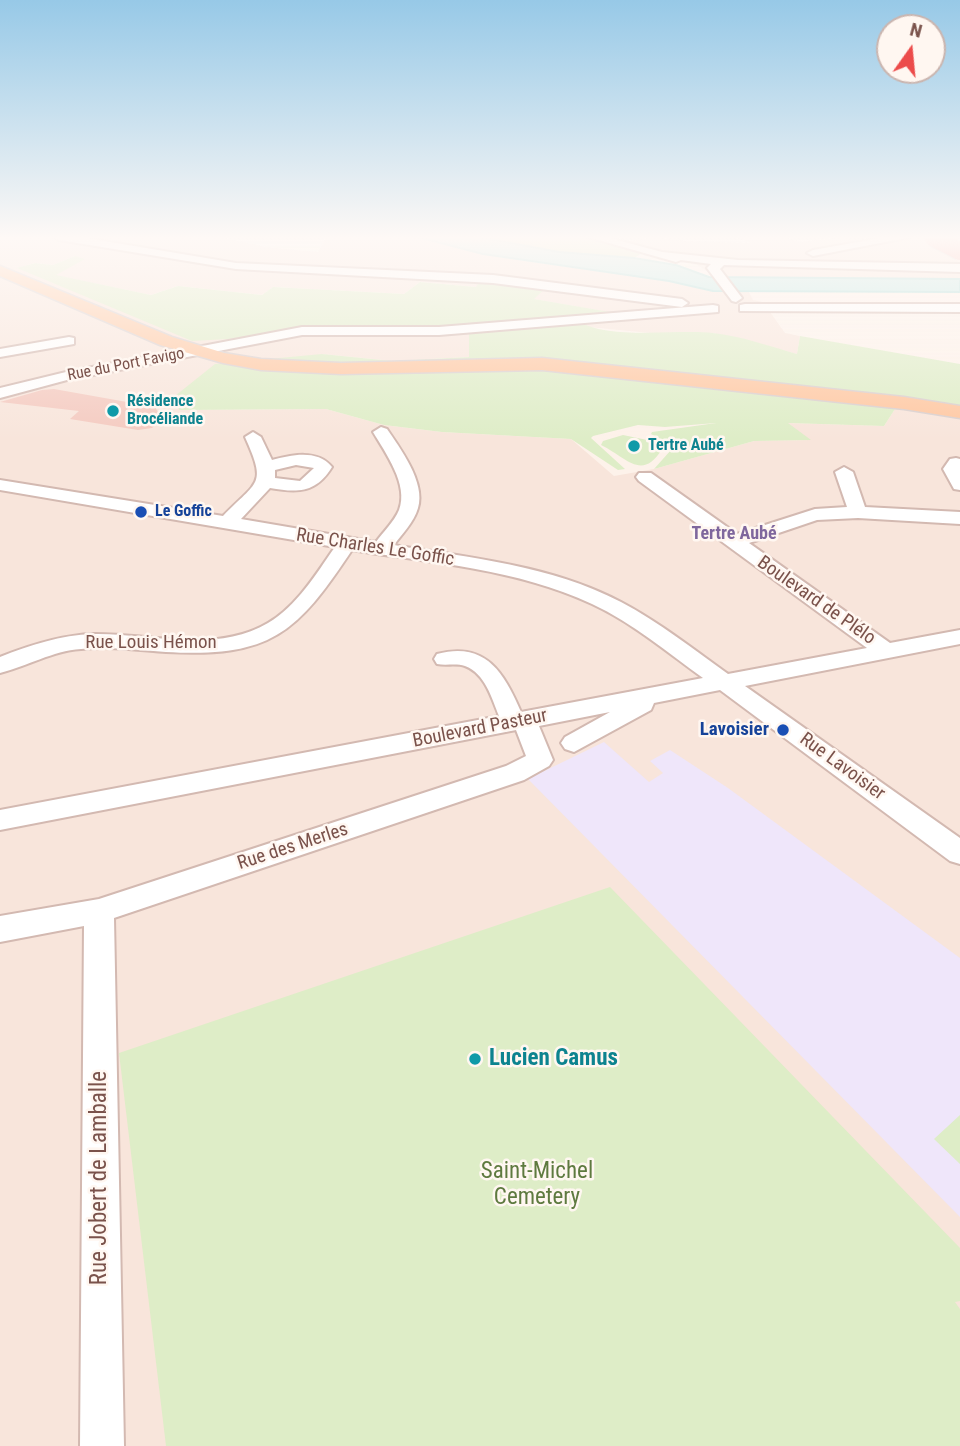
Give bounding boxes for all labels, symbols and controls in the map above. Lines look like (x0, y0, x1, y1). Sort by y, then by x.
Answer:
north arrow (876, 14, 946, 84)
text: N (907, 18, 925, 43)
street label: Rue du Port Favigo (66, 344, 186, 386)
place label: Résidence Brocéliande (127, 392, 203, 430)
marker: Résidence Brocéliande (105, 403, 121, 419)
place label: Tertre Aubé (648, 436, 724, 456)
marker: Tertre Aubé (626, 438, 642, 454)
place label: Le Goffic (155, 502, 212, 522)
marker: Le Goffic (133, 504, 149, 520)
district label: Tertre Aubé (691, 523, 777, 545)
street label: Rue Charles Le Goffic (294, 524, 456, 572)
street label: Boulevard de Plélo (752, 552, 880, 650)
street label: Rue Louis Hémon (85, 632, 217, 654)
street label: Boulevard Pasteur (411, 705, 549, 753)
place label: Lavoisier (700, 719, 769, 741)
marker: Lavoisier (775, 722, 791, 738)
street label: Rue Lavoisier (795, 728, 889, 806)
street label: Rue des Merles (235, 818, 351, 876)
place label: Lucien Camus (489, 1045, 618, 1073)
marker: Lucien Camus (467, 1051, 483, 1067)
street label: Rue Jobert de Lamballe (86, 1071, 114, 1285)
park label: Saint-Michel Cemetery (481, 1158, 593, 1212)

